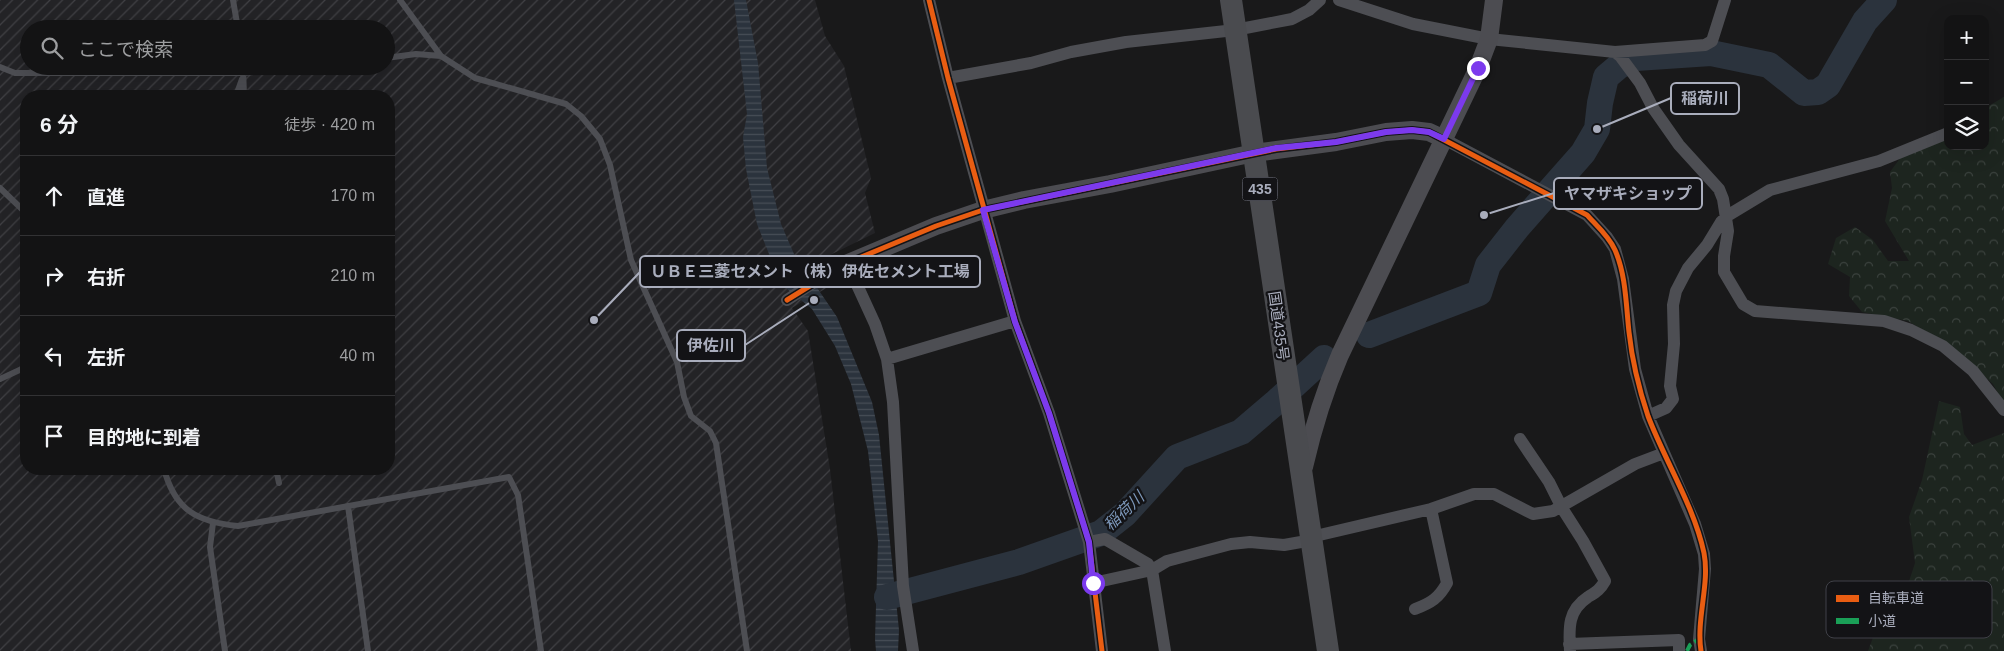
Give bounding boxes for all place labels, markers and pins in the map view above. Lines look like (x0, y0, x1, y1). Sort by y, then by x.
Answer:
callout: 稲荷川 (1671, 83, 1739, 114)
callout: ヤマザキショップ (1554, 178, 1702, 209)
callout: ＵＢＥ三菱セメント（株）伊佐セメント工場 (640, 256, 980, 287)
callout: 伊佐川 (677, 330, 745, 361)

